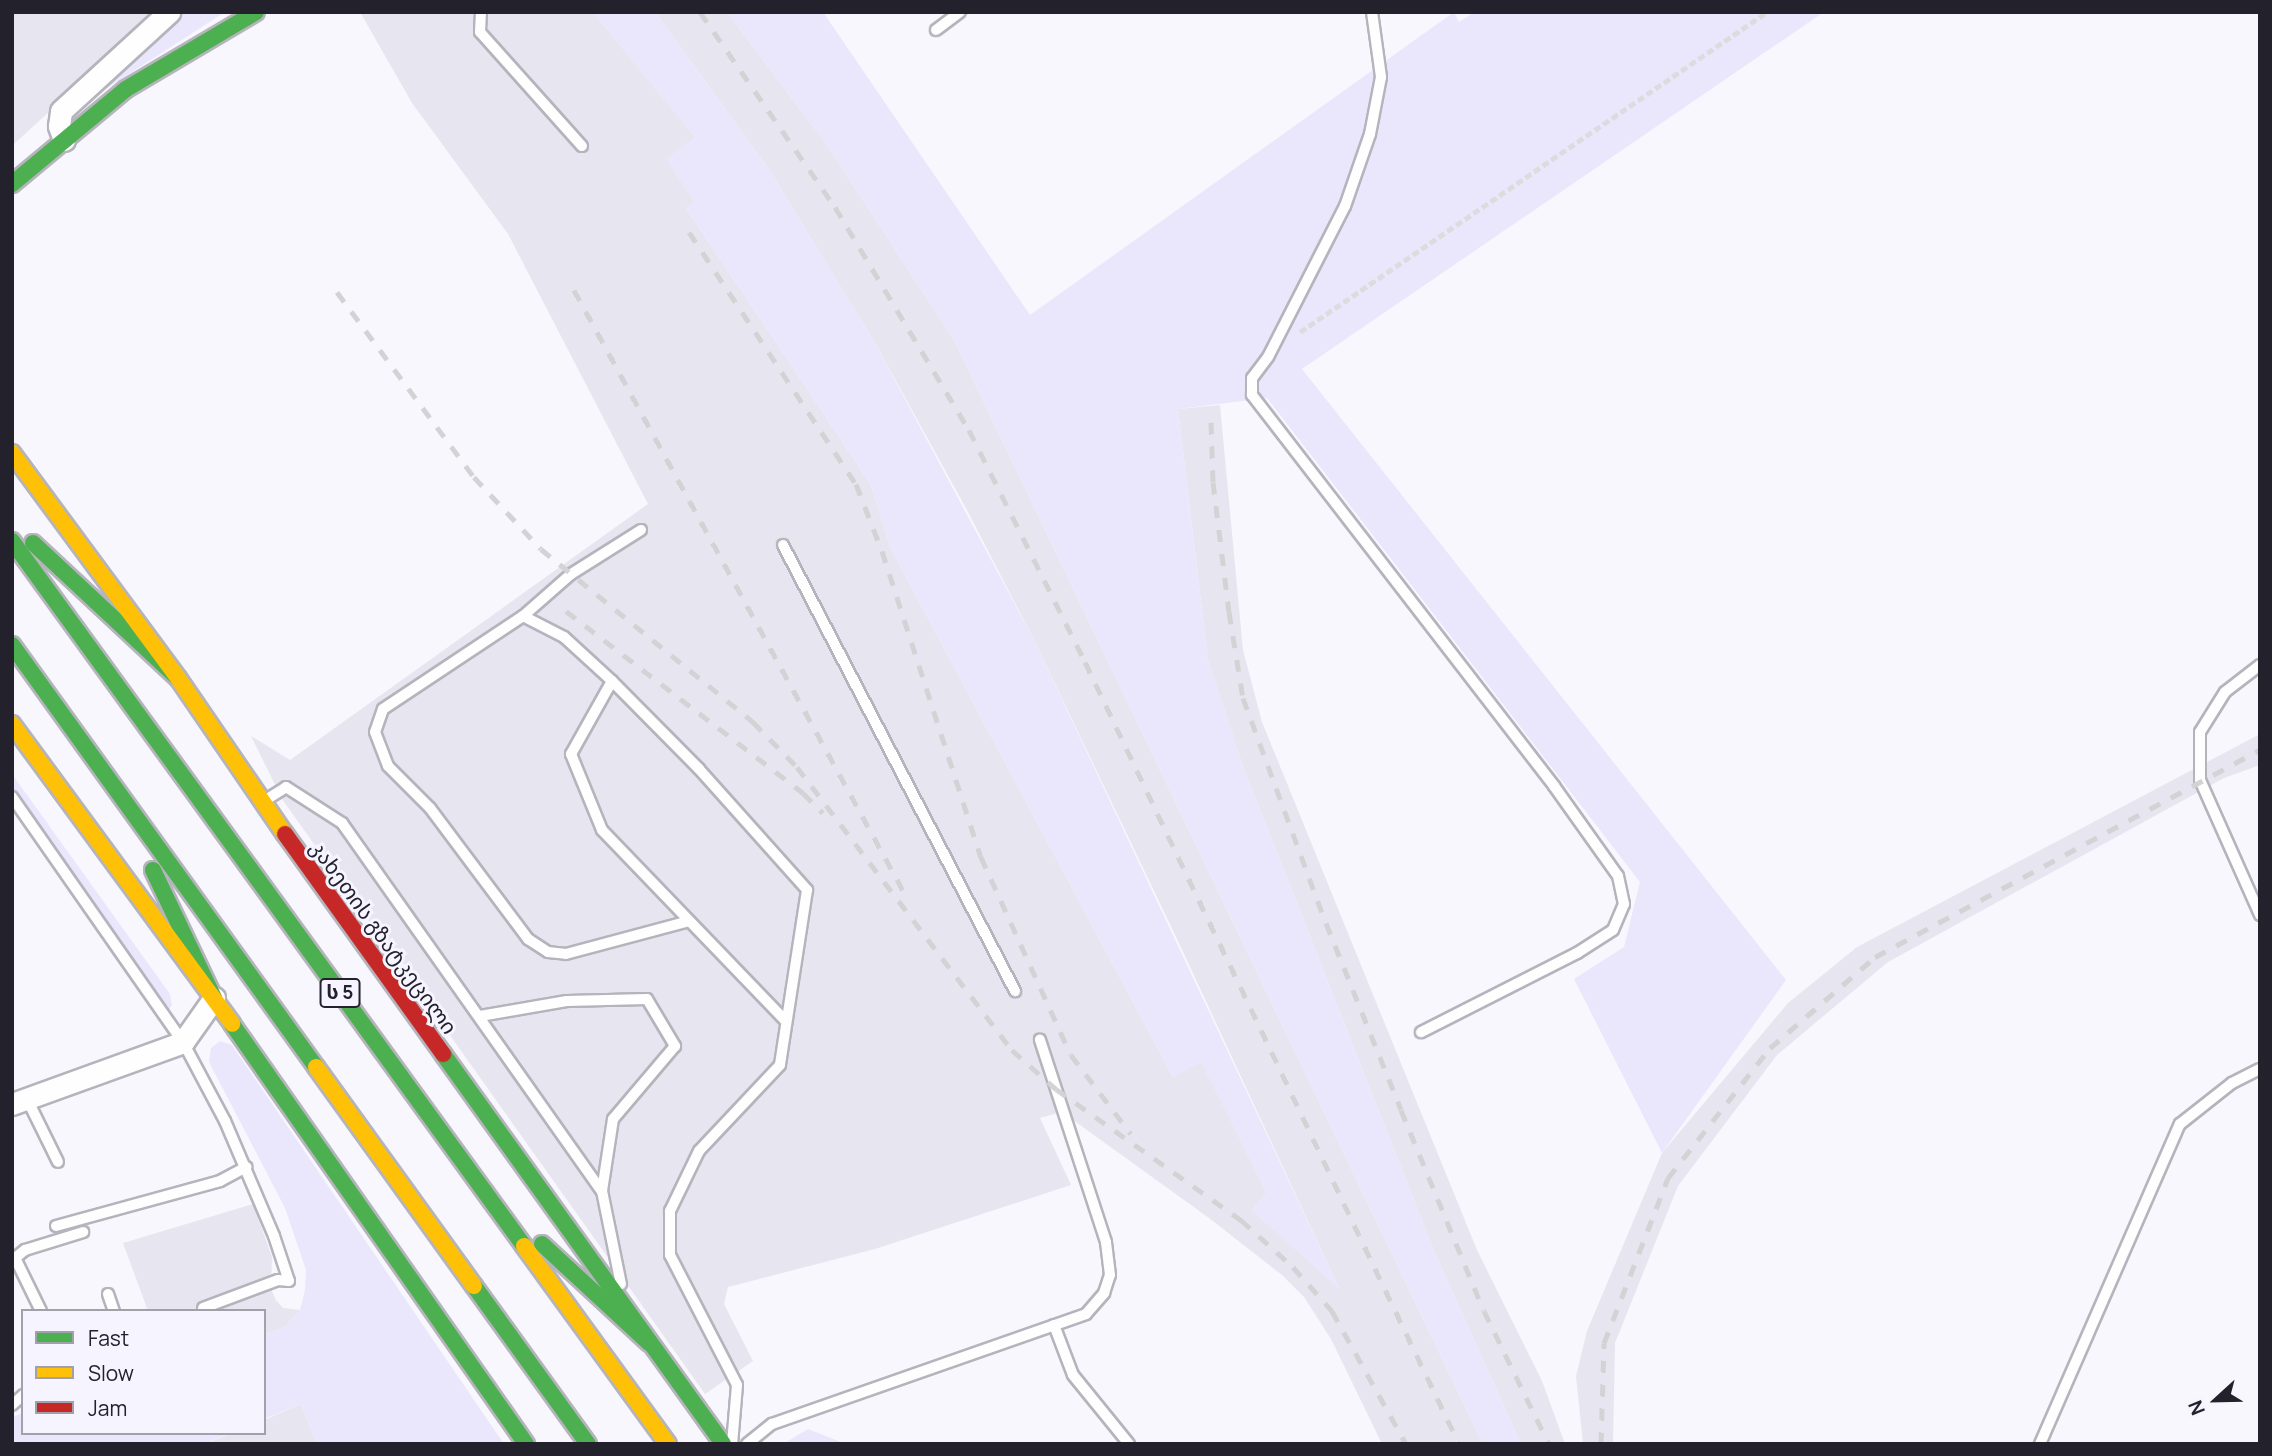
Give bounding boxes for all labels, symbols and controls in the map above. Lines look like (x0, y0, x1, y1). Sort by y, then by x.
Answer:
street label: კახეთის გზატკეცილი (305, 835, 463, 1039)
road number: ს 5 (319, 978, 361, 1009)
legend (21, 1309, 266, 1435)
text: Fast (88, 1324, 129, 1352)
text: Slow (88, 1359, 134, 1387)
north arrow (2181, 1365, 2251, 1435)
text: Jam (88, 1394, 127, 1422)
text: N (2182, 1397, 2211, 1419)

